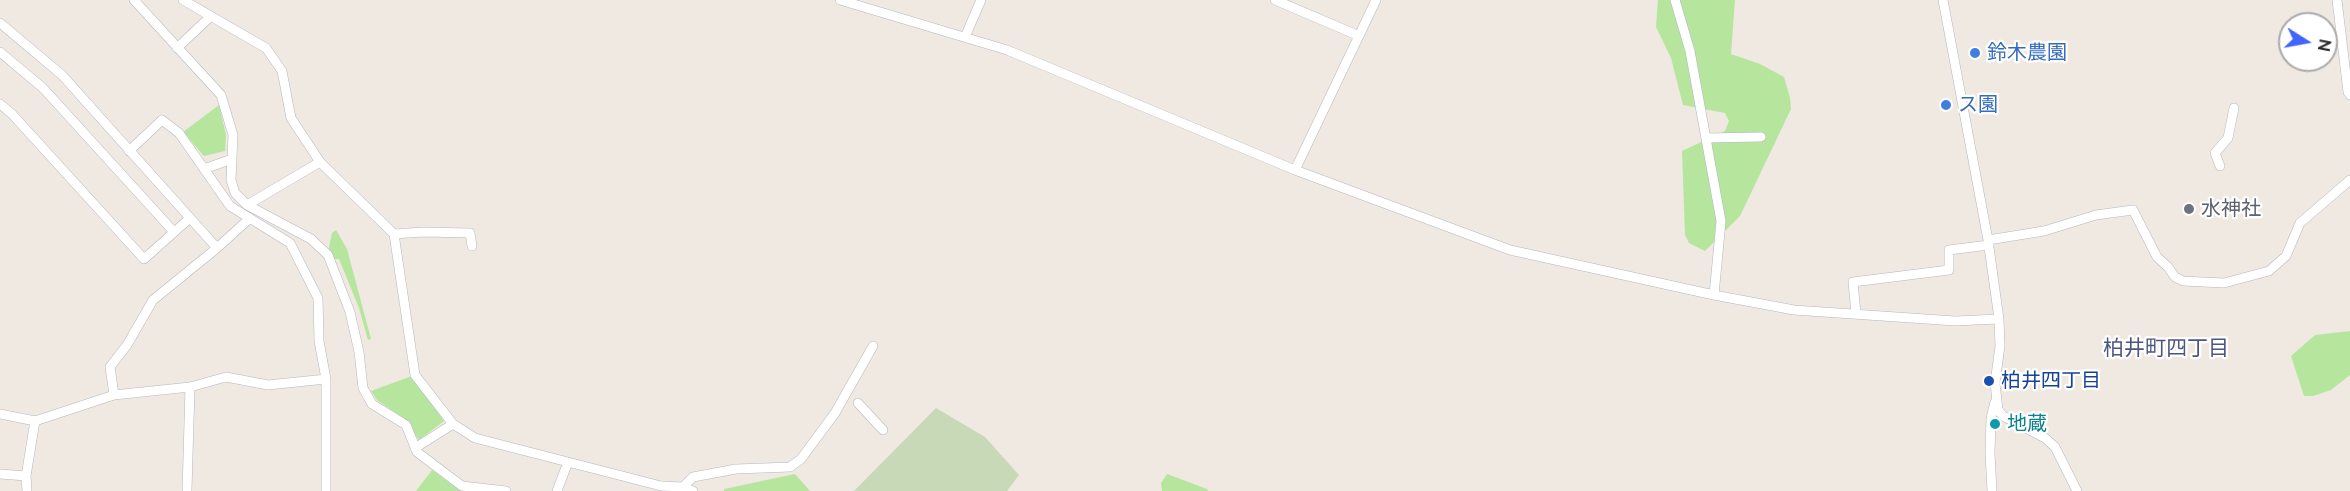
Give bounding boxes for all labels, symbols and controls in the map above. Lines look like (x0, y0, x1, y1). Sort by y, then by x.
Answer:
north arrow (2278, 12, 2338, 72)
text: N (2314, 37, 2335, 53)
place label: 鈴木農園 (1987, 41, 2067, 65)
marker: 鈴木農園 (1968, 46, 1982, 60)
place label: ス園 (1958, 93, 1998, 117)
marker: ス園 (1939, 98, 1953, 112)
place label: 水神社 (2201, 197, 2261, 221)
marker: 水神社 (2182, 202, 2196, 216)
district label: 柏井町四丁目 (2103, 336, 2229, 362)
place label: 柏井四丁目 (2001, 369, 2101, 393)
marker: 柏井四丁目 (1982, 374, 1996, 388)
place label: 地蔵 (2007, 412, 2047, 436)
marker: 地蔵 (1988, 417, 2002, 431)

